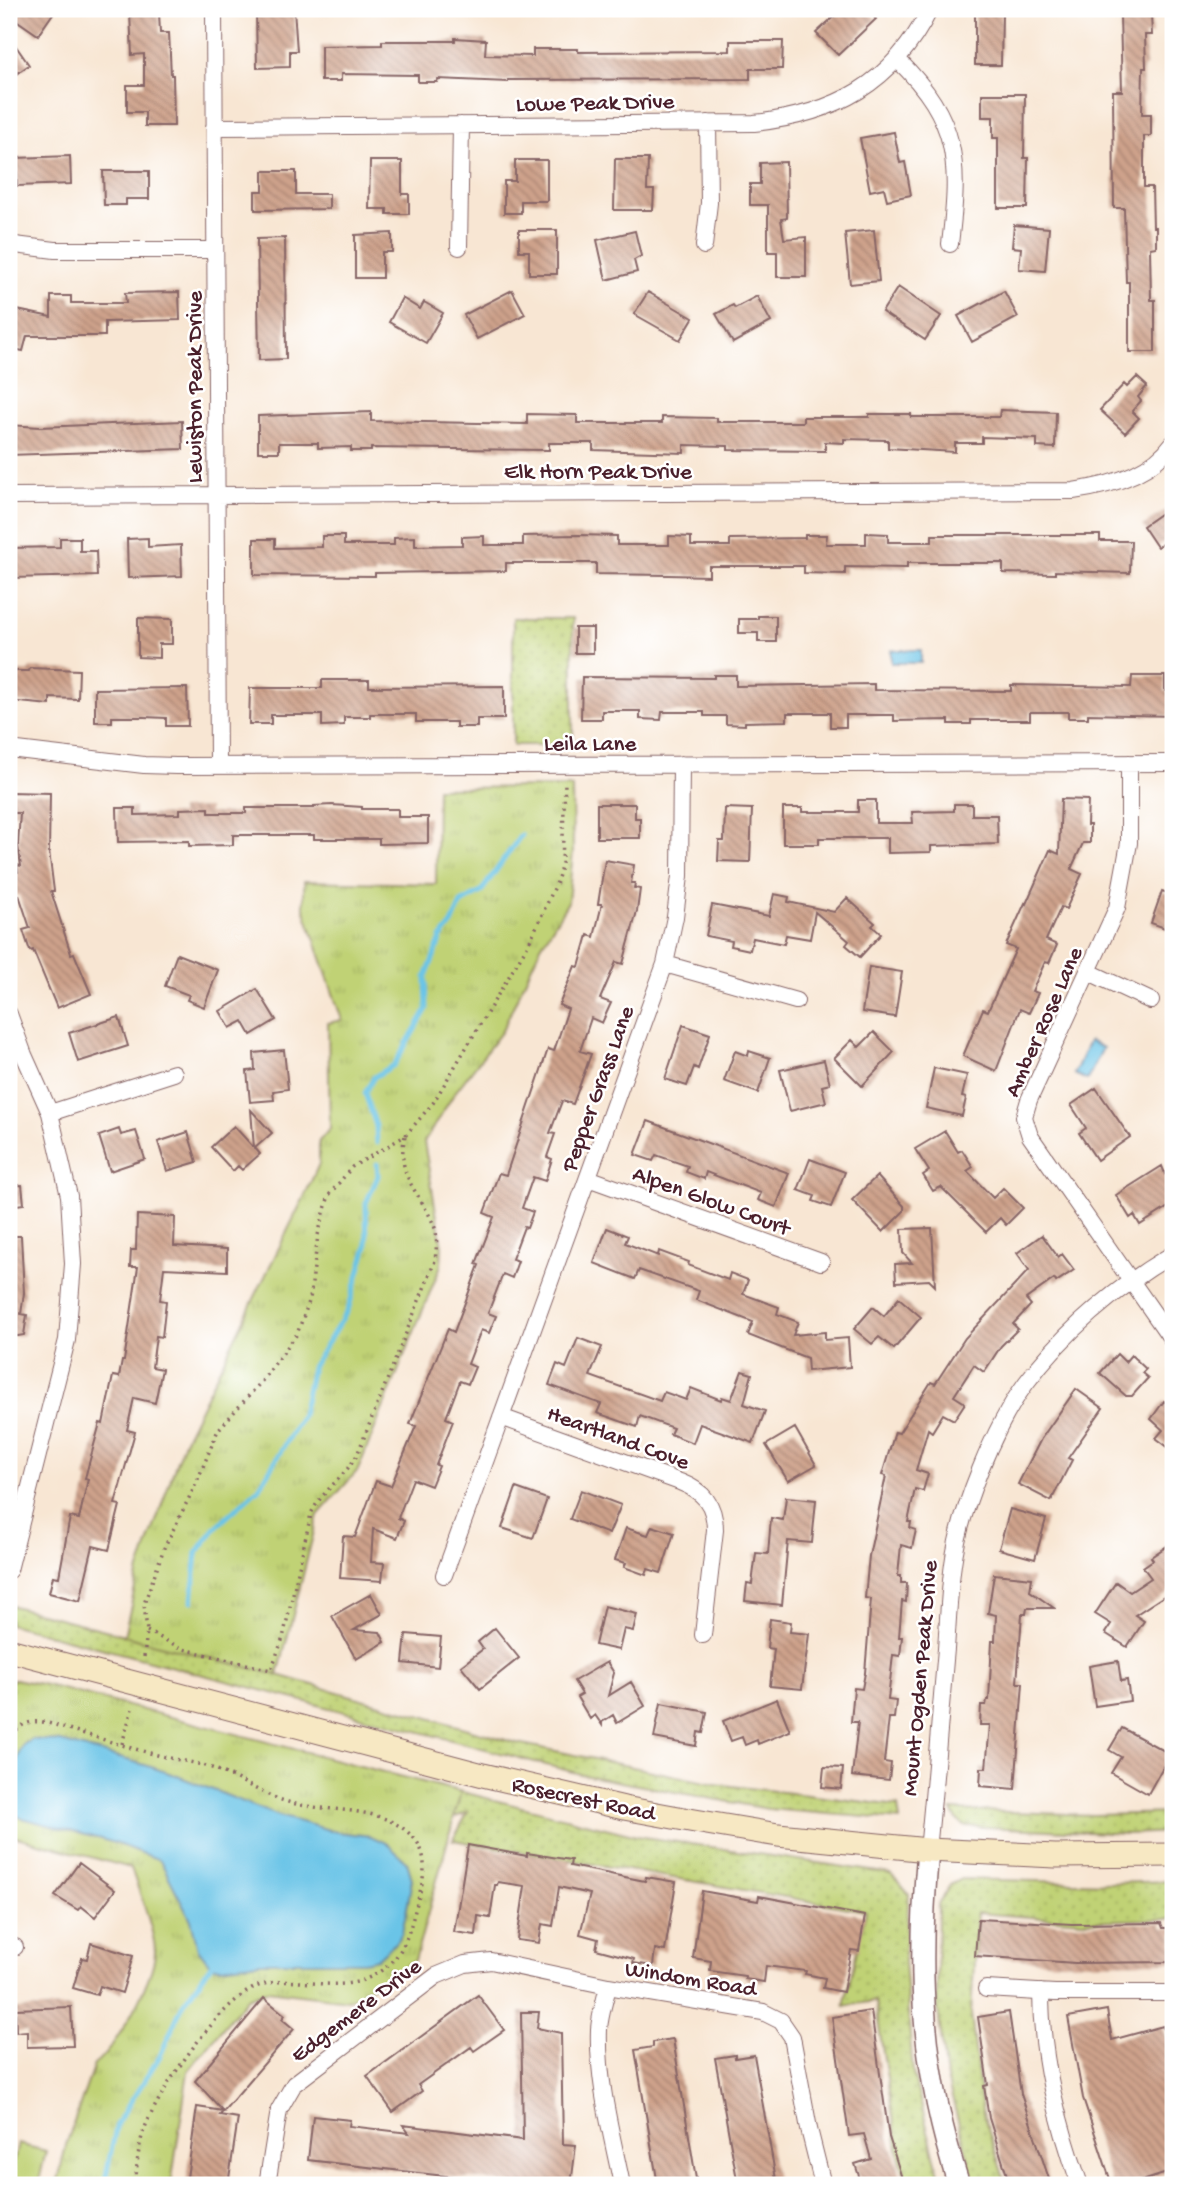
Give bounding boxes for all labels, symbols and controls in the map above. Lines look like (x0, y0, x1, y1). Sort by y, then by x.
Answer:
street label: Lowe Peak Drive (516, 90, 676, 119)
street label: Lewiston Peak Drive (183, 290, 210, 483)
street label: Elk Horn Peak Drive (504, 460, 693, 487)
street label: Leila Lane (544, 732, 637, 759)
street label: Amber Rose Lane (1000, 942, 1091, 1102)
street label: Pepper Grass Lane (556, 1002, 642, 1177)
street label: Alpen Glow Court (628, 1161, 795, 1244)
street label: Heartland Cove (543, 1401, 694, 1478)
street label: Mount Ogden Peak Drive (898, 1558, 945, 1797)
street label: Rosecrest Road (509, 1772, 659, 1829)
street label: Edgemere Drive (286, 1953, 429, 2070)
street label: Windom Road (623, 1957, 760, 2004)

